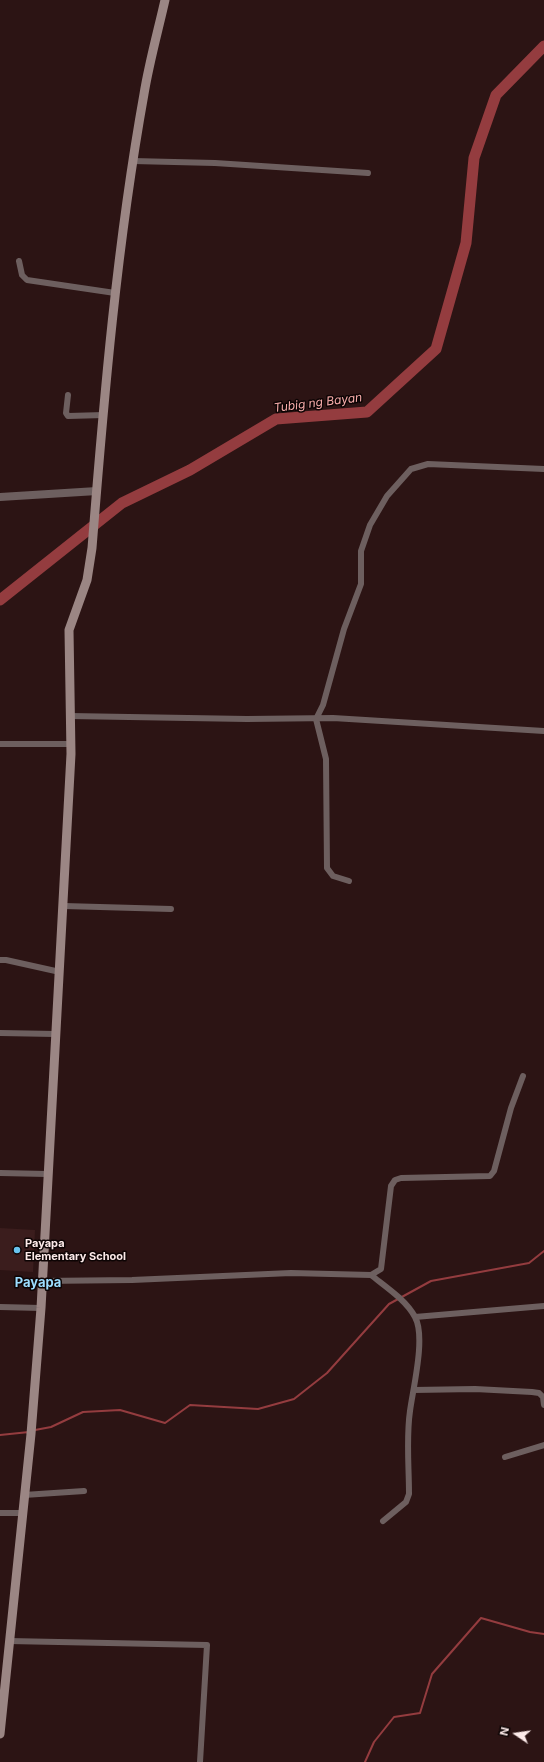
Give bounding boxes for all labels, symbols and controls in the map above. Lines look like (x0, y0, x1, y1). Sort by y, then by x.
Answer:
water label: Tubig ng Bayan (273, 390, 363, 416)
place label: Payapa Elementary School (25, 1237, 126, 1263)
marker: Payapa Elementary School (12, 1245, 22, 1255)
district label: Payapa (15, 1275, 61, 1291)
north arrow (496, 1714, 536, 1754)
text: N (497, 1726, 512, 1737)

